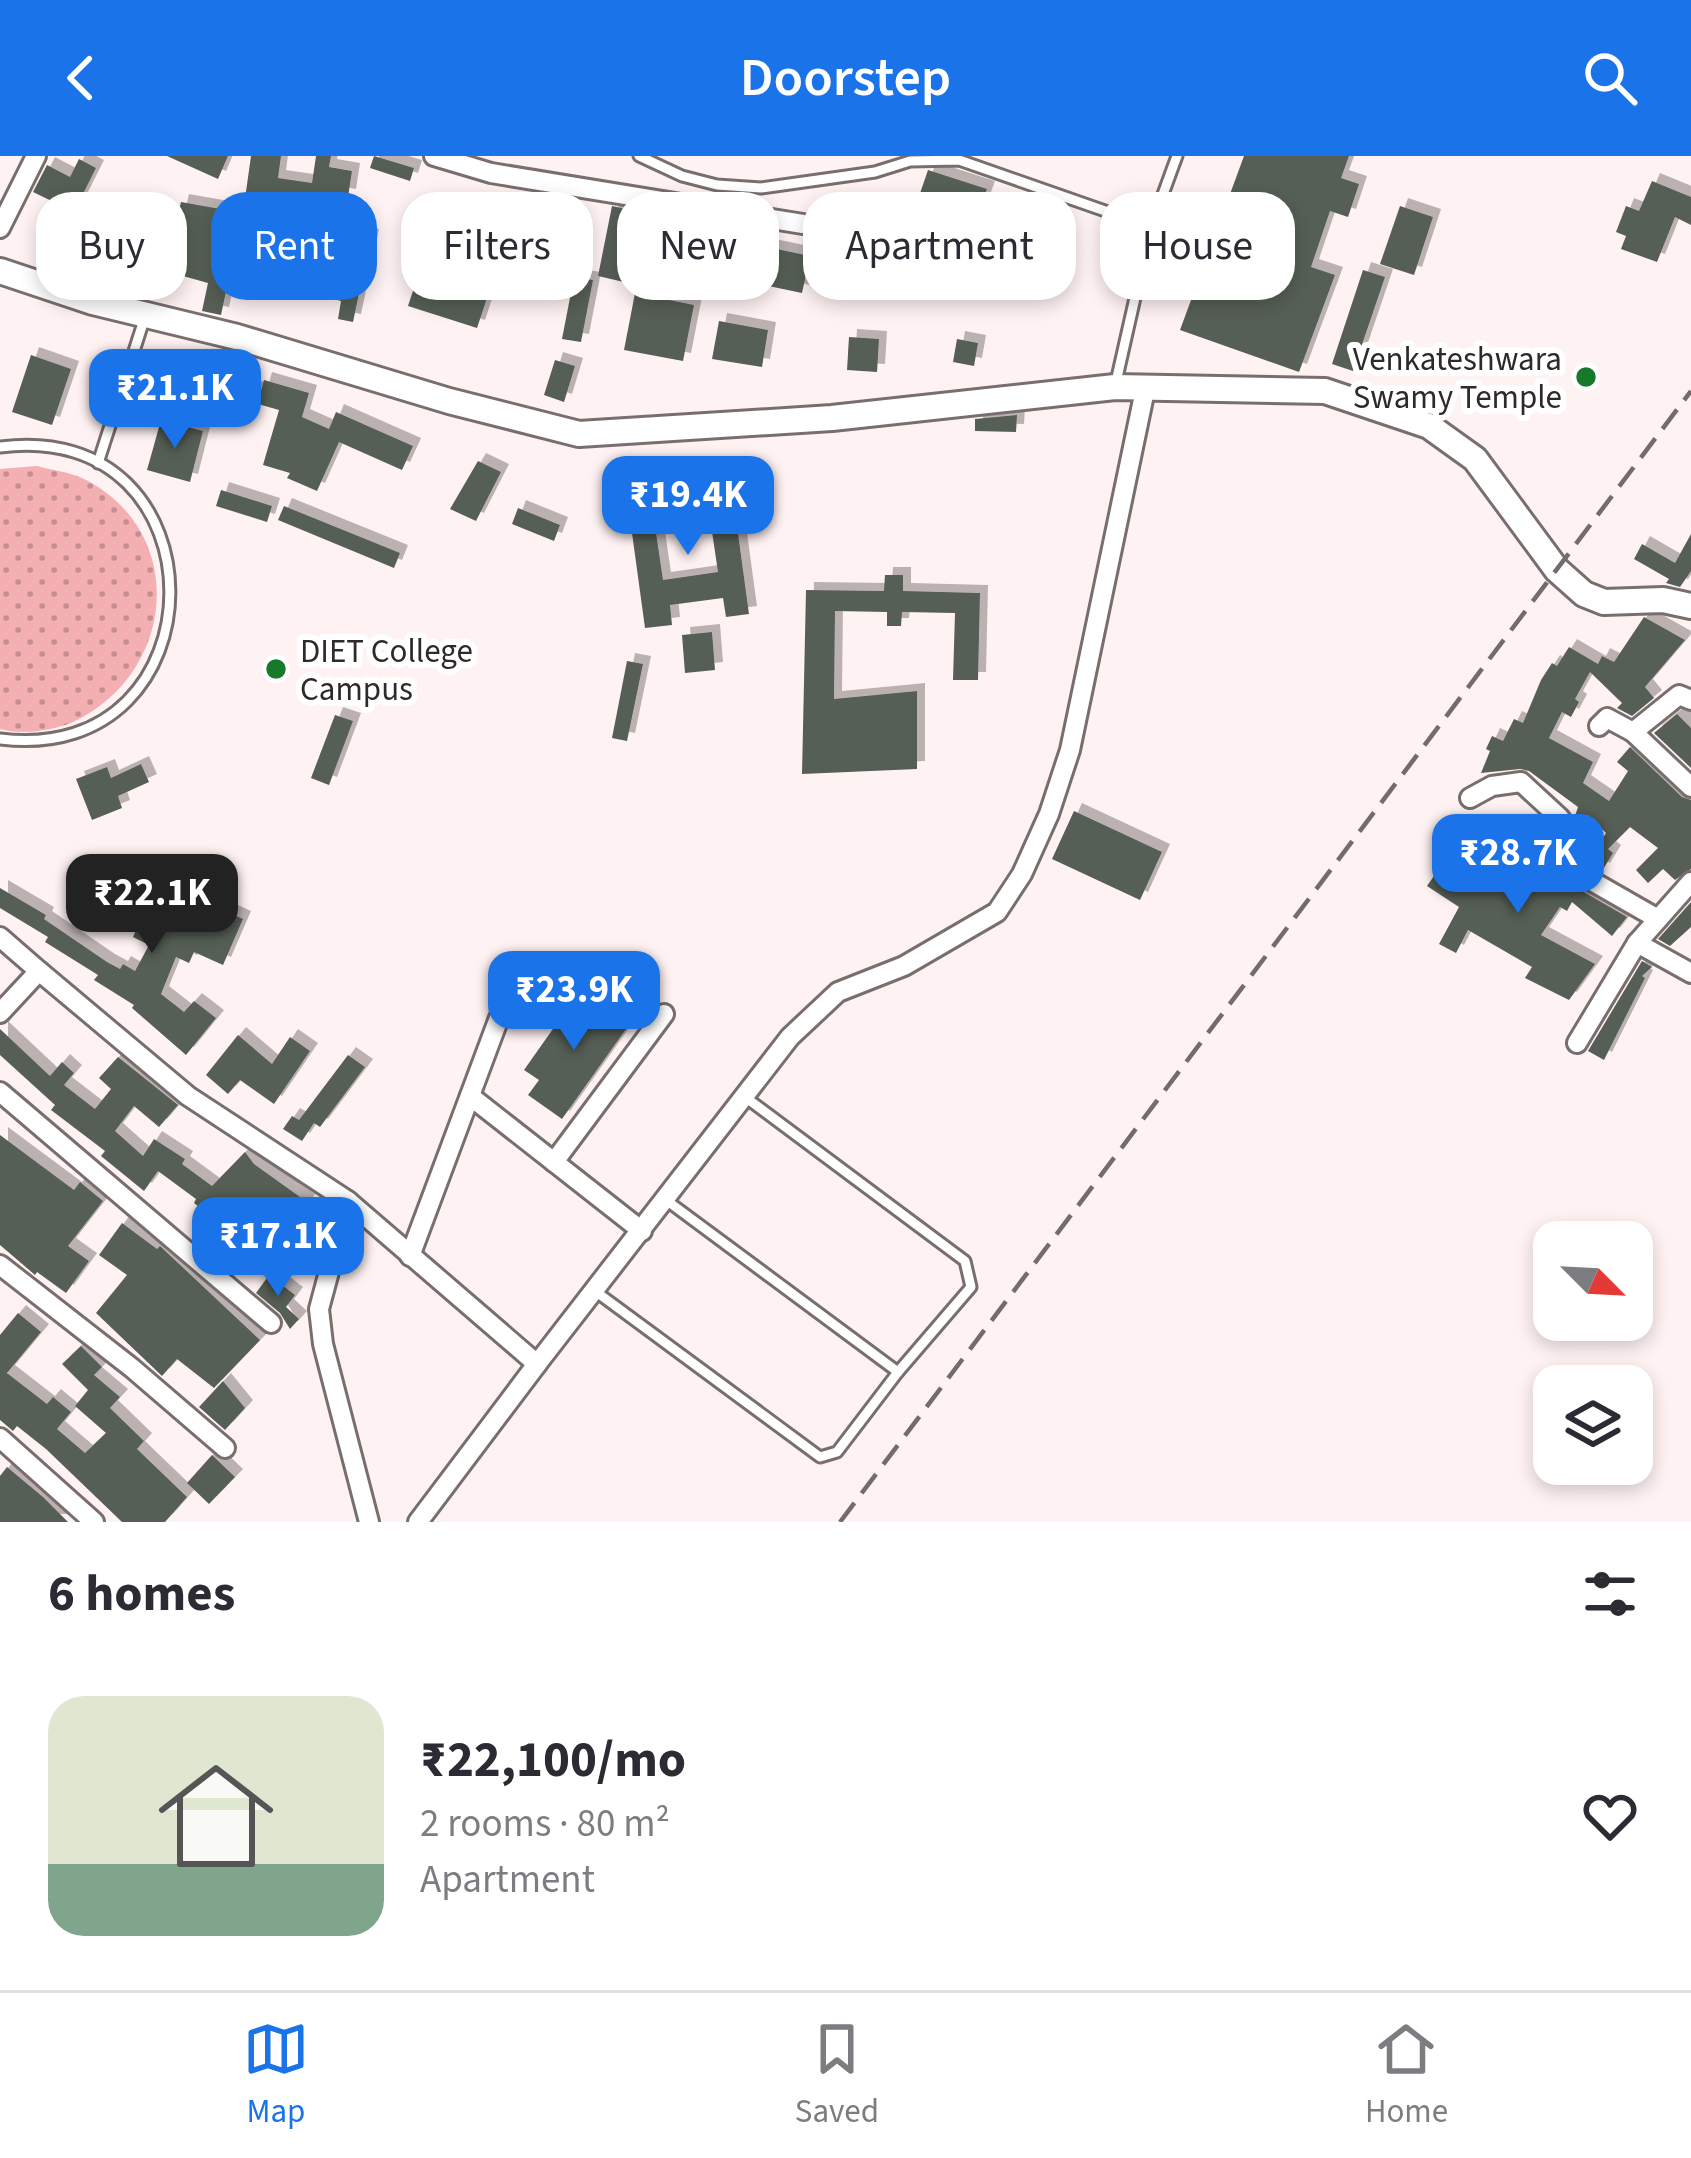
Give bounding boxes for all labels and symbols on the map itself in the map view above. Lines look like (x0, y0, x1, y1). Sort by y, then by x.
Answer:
place label: Venkateshwara Swamy Temple (1353, 336, 1562, 421)
pin: ₹21.1K (77, 349, 273, 451)
marker: Venkateshwara Swamy Temple (1573, 364, 1599, 390)
pin: ₹19.4K (590, 456, 786, 558)
place label: DIET College Campus (300, 628, 473, 713)
marker: DIET College Campus (263, 656, 289, 682)
pin: ₹28.7K (1420, 814, 1616, 916)
pin: ₹22.1K (54, 854, 250, 956)
pin: ₹23.9K (476, 951, 672, 1053)
pin: ₹17.1K (180, 1197, 376, 1299)
north arrow (1533, 1221, 1653, 1341)

